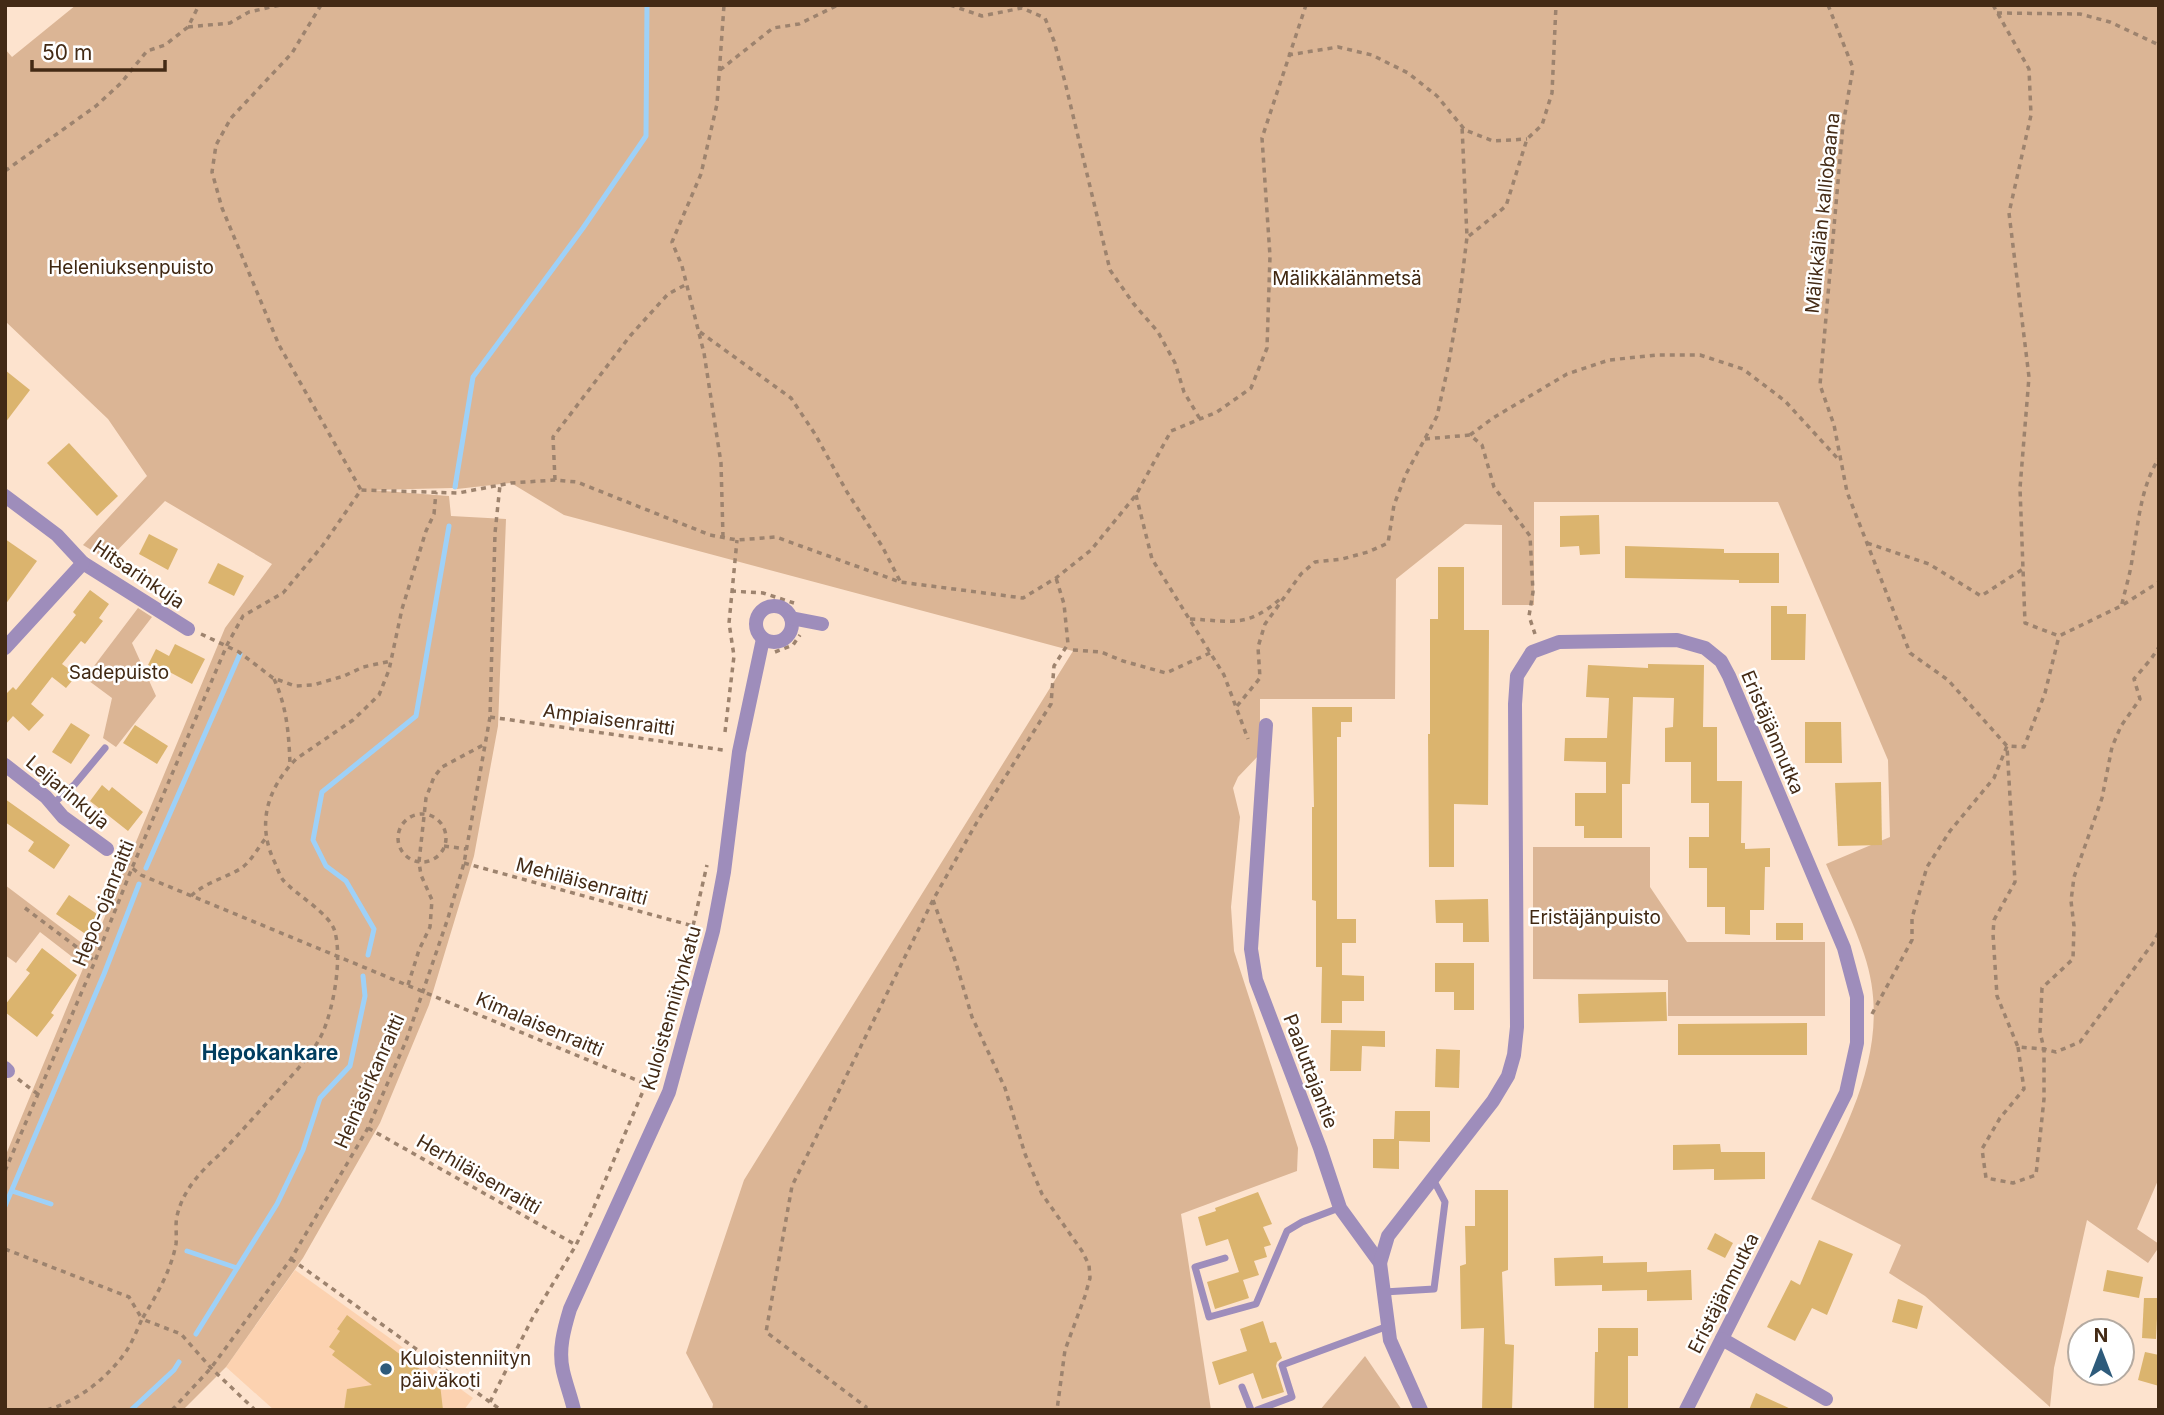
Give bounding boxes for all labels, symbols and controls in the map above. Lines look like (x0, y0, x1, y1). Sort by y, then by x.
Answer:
scale bar (32, 28, 164, 72)
text: 50 m (42, 40, 92, 65)
street label: Mälikkälän kalliobaana (1801, 112, 1844, 315)
park label: Heleniuksenpuisto (48, 256, 214, 279)
park label: Mälikkälänmetsä (1272, 267, 1422, 290)
street label: Hitsarinkuja (88, 535, 189, 613)
park label: Sadepuisto (69, 661, 169, 684)
street label: Eristäjänmutka (1736, 667, 1809, 798)
street label: Ampiaisenraitti (542, 699, 676, 740)
street label: Leijarinkuja (21, 751, 114, 834)
street label: Hepo-ojanraitti (68, 837, 139, 970)
street label: Mehiläisenraitti (514, 853, 650, 910)
park label: Eristäjänpuisto (1529, 906, 1661, 929)
street label: Kuloistenniitynkatu (637, 923, 706, 1093)
street label: Kimalaisenraitti (473, 987, 607, 1062)
street label: Heinäsirkanraitti (329, 1010, 409, 1152)
street label: Paaluttajantie (1278, 1011, 1343, 1132)
district label: Hepokankare (202, 1040, 338, 1065)
street label: Herhiläisenraitti (413, 1130, 545, 1219)
street label: Eristäjänmutka (1683, 1229, 1764, 1357)
north arrow (2066, 1317, 2136, 1387)
text: N (2094, 1324, 2108, 1347)
place label: Kuloistenniityn päiväkoti (400, 1347, 531, 1392)
marker: Kuloistenniityn päiväkoti (378, 1361, 394, 1377)

